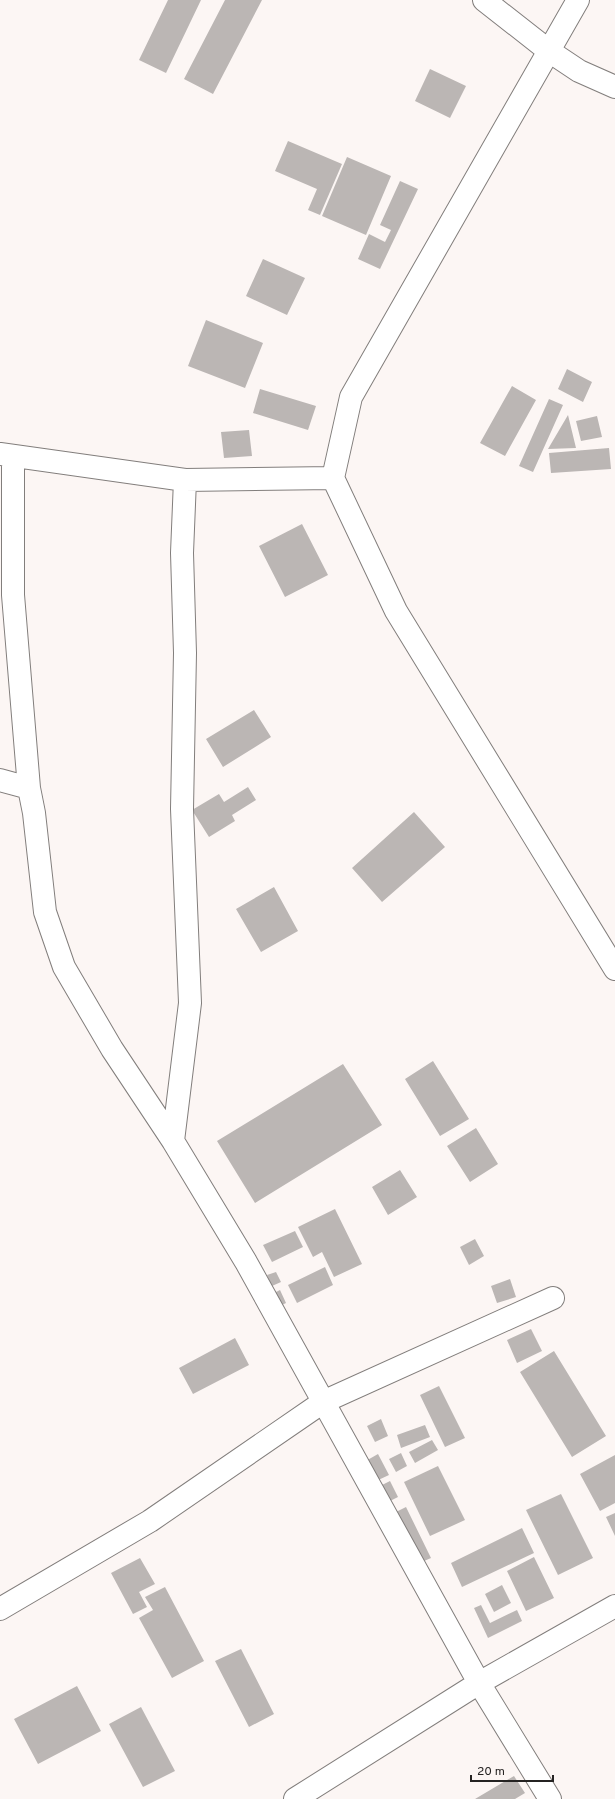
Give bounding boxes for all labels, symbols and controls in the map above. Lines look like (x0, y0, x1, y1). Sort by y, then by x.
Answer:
scale bar (471, 1757, 553, 1783)
text: 20 m (477, 1764, 505, 1780)

